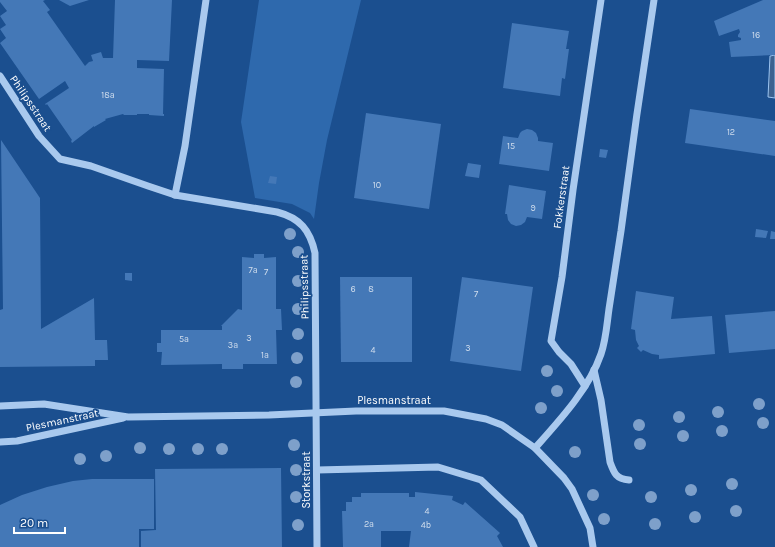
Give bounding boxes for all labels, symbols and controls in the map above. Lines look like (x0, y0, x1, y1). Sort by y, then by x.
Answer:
house number: 16 (752, 30, 760, 40)
street label: Philipsstraat (7, 73, 54, 134)
house number: 18a (101, 90, 115, 100)
house number: 12 (727, 127, 735, 137)
house number: 15 (507, 141, 515, 151)
street label: Fokkerstraat (551, 165, 572, 229)
house number: 10 (373, 180, 381, 190)
house number: 9 (530, 203, 536, 213)
street label: Philipsstraat (297, 255, 312, 319)
house number: 7a (248, 265, 258, 275)
house number: 7 (264, 267, 269, 277)
house number: 6 (350, 284, 356, 294)
house number: 8 (368, 284, 374, 294)
house number: 7 (474, 289, 479, 299)
house number: 3 (246, 333, 252, 343)
house number: 5a (179, 334, 189, 344)
house number: 3a (228, 340, 238, 350)
house number: 3 (465, 343, 471, 353)
house number: 4 (370, 345, 376, 355)
house number: 1a (261, 350, 269, 360)
street label: Plesmanstraat (357, 394, 431, 407)
street label: Plesmanstraat (25, 406, 100, 435)
street label: Storkstraat (300, 451, 313, 509)
house number: 4 (424, 506, 430, 516)
scale bar (14, 509, 65, 535)
text: 20 m (20, 516, 48, 530)
house number: 2a (364, 519, 374, 529)
house number: 4b (421, 520, 431, 530)

